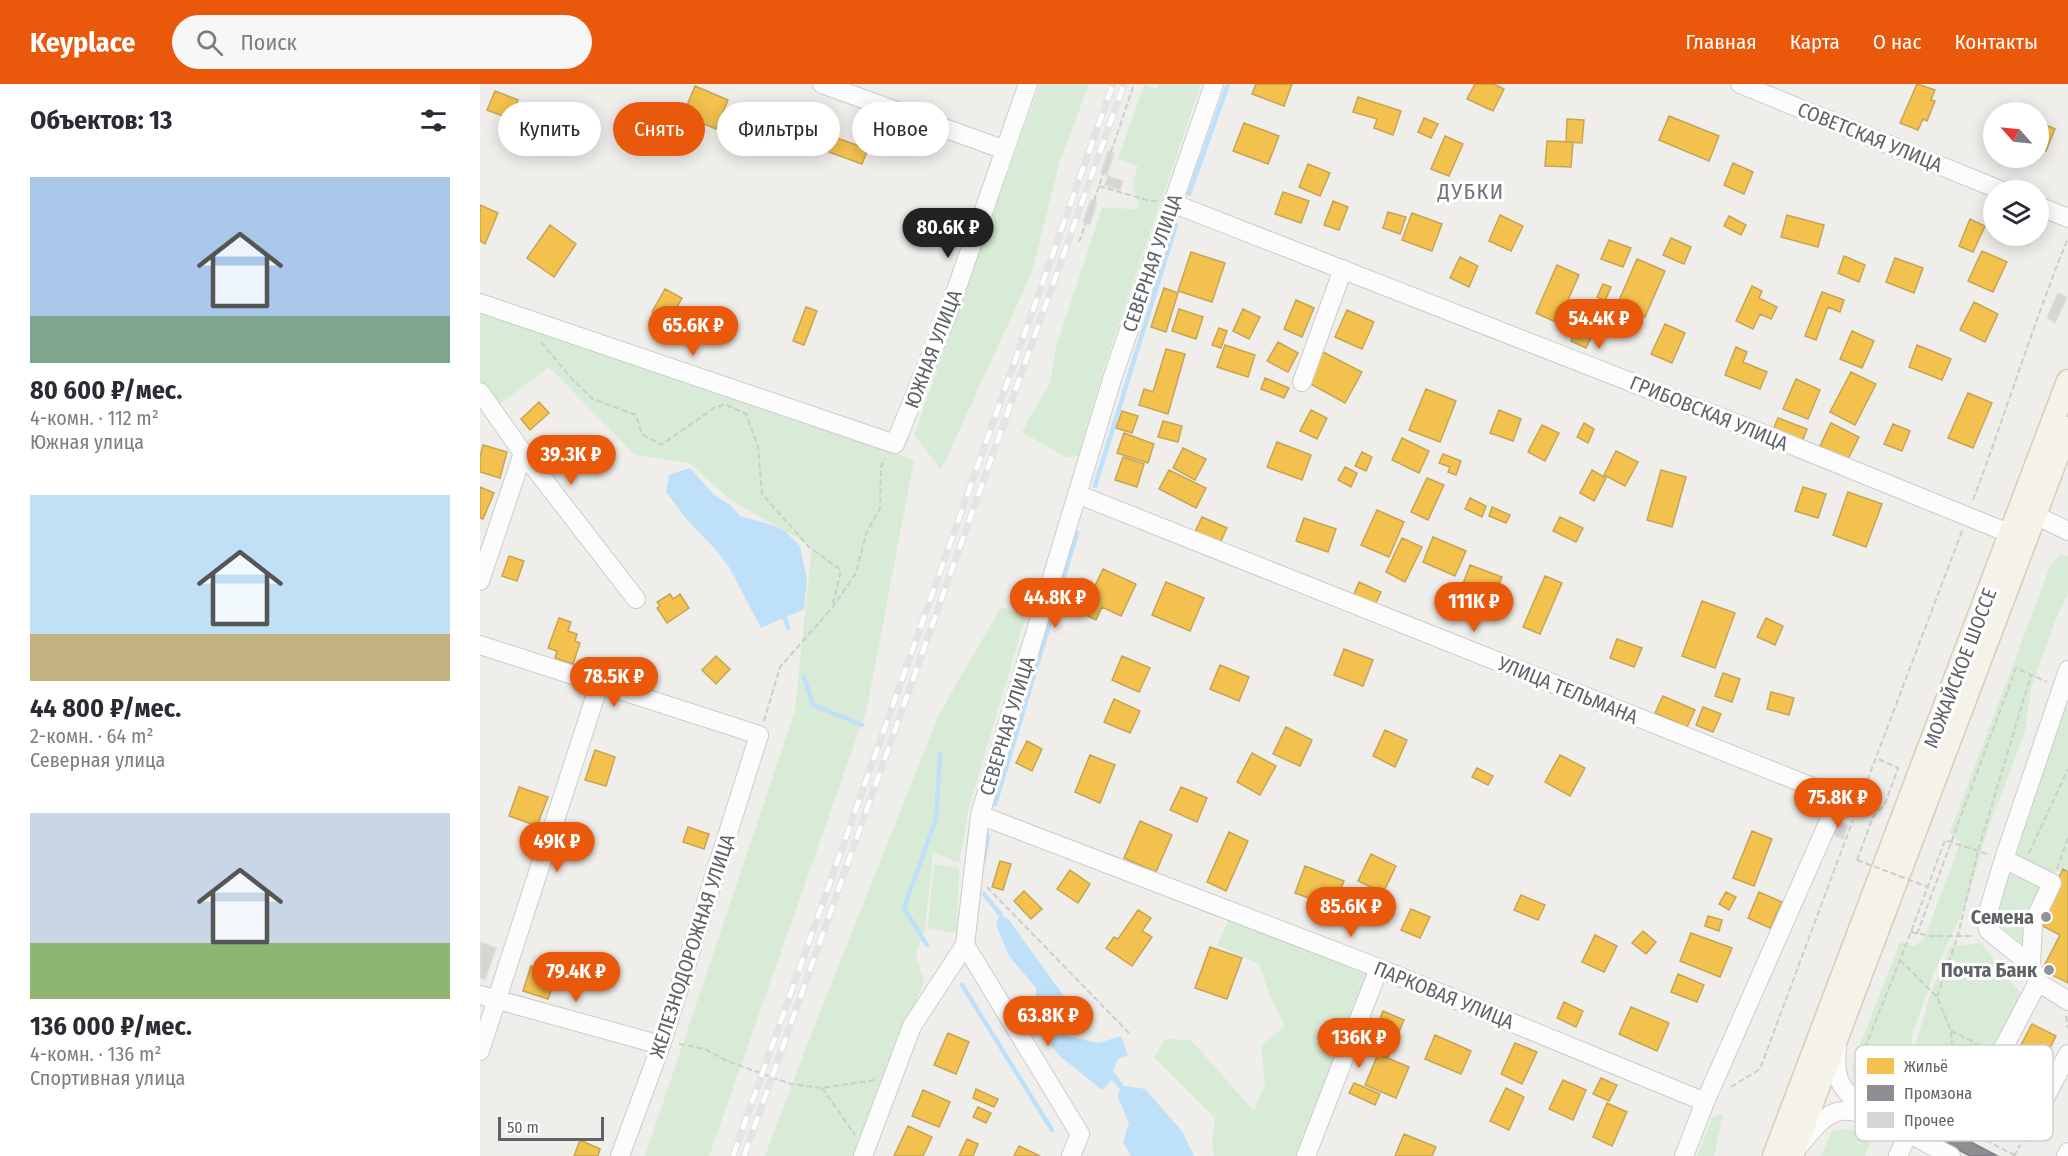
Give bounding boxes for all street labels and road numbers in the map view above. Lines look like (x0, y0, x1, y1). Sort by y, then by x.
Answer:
street label: СОВЕТСКАЯ УЛИЦА (1794, 97, 1946, 177)
street label: СЕВЕРНАЯ УЛИЦА (1117, 190, 1187, 335)
street label: ЮЖНАЯ УЛИЦА (899, 286, 967, 412)
street label: ГРИБОВСКАЯ УЛИЦА (1626, 370, 1792, 456)
street label: МОЖАЙСКОЕ ШОССЕ (1918, 585, 2002, 751)
street label: УЛИЦА ТЕЛЬМАНА (1494, 651, 1642, 729)
street label: СЕВЕРНАЯ УЛИЦА (974, 653, 1040, 799)
street label: ЖЕЛЕЗНОДОРОЖНАЯ УЛИЦА (644, 830, 740, 1061)
street label: ПАРКОВАЯ УЛИЦА (1371, 956, 1518, 1034)

